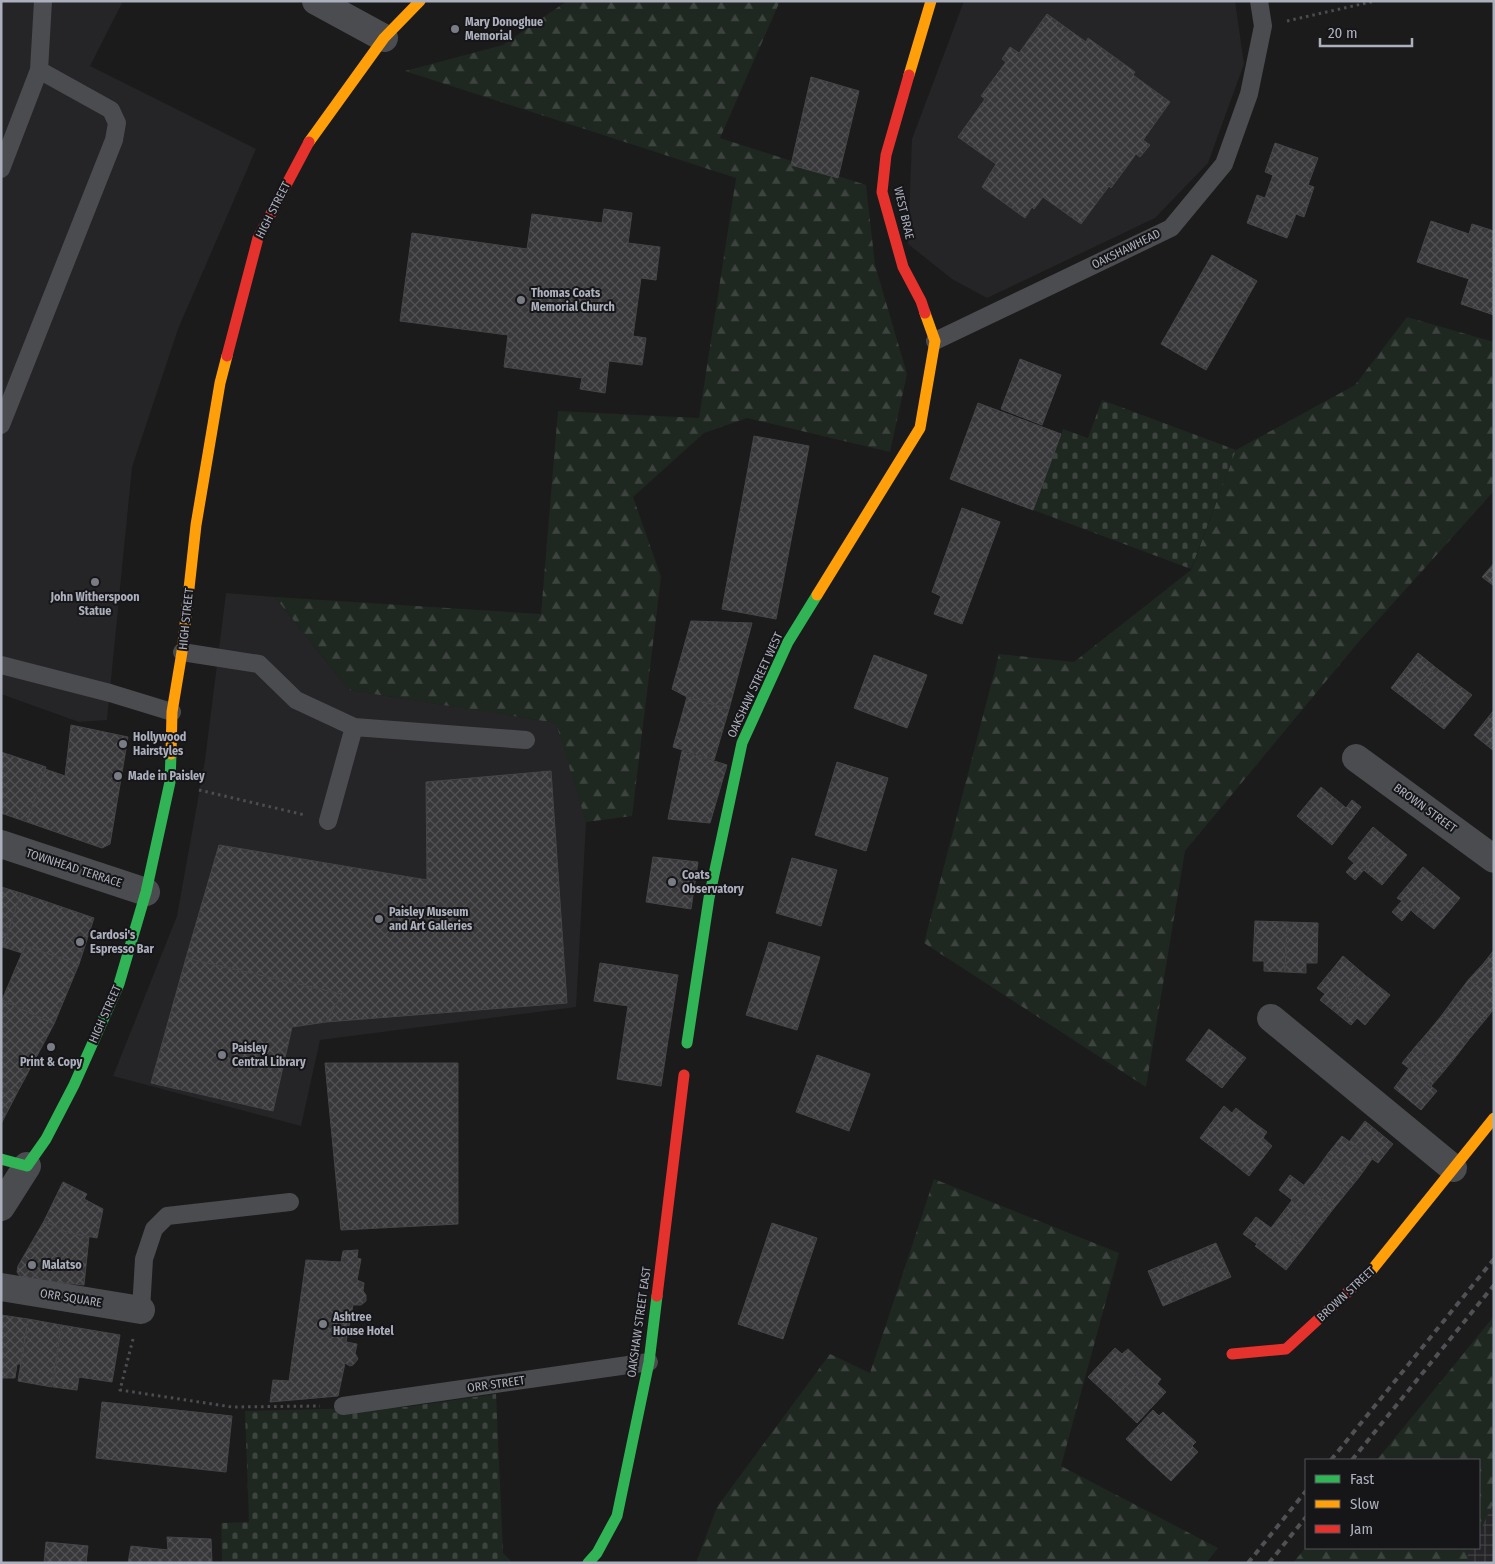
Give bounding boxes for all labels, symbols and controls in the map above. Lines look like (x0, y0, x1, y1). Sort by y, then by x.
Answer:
place label: Mary Donoghue Memorial (465, 15, 543, 43)
scale bar (1320, 15, 1412, 47)
marker: Mary Donoghue Memorial (449, 23, 461, 35)
text: 20 m (1328, 24, 1358, 42)
street label: HIGH STREET (253, 179, 294, 241)
street label: WEST BRAE (891, 185, 917, 241)
street label: OAKSHAWHEAD (1089, 226, 1163, 272)
place label: Thomas Coats Memorial Church (531, 286, 615, 314)
marker: Thomas Coats Memorial Church (515, 294, 527, 306)
marker: John Witherspoon Statue (89, 576, 101, 588)
street label: HIGH STREET (176, 587, 196, 651)
place label: John Witherspoon Statue (49, 590, 140, 618)
street label: OAKSHAW STREET WEST (724, 630, 786, 740)
place label: Hollywood Hairstyles (133, 730, 186, 758)
marker: Hollywood Hairstyles (117, 738, 129, 750)
place label: Made in Paisley (128, 769, 205, 783)
marker: Made in Paisley (112, 770, 124, 782)
street label: BROWN STREET (1391, 781, 1459, 836)
street label: TOWNHEAD TERRACE (24, 846, 124, 890)
place label: Coats Observatory (682, 868, 744, 896)
marker: Coats Observatory (666, 876, 678, 888)
place label: Paisley Museum and Art Galleries (389, 905, 473, 933)
marker: Paisley Museum and Art Galleries (373, 913, 385, 925)
place label: Cardosi's Espresso Bar (90, 928, 155, 956)
marker: Cardosi's Espresso Bar (74, 936, 86, 948)
street label: HIGH STREET (86, 982, 124, 1045)
marker: Print & Copy (45, 1041, 57, 1053)
place label: Paisley Central Library (232, 1041, 306, 1069)
marker: Paisley Central Library (216, 1049, 228, 1061)
place label: Print & Copy (20, 1055, 82, 1069)
place label: Malatso (42, 1258, 82, 1272)
marker: Malatso (26, 1259, 38, 1271)
street label: BROWN STREET (1314, 1263, 1378, 1324)
street label: OAKSHAW STREET EAST (624, 1265, 654, 1378)
street label: ORR SQUARE (39, 1286, 103, 1310)
place label: Ashtree House Hotel (332, 1310, 394, 1338)
marker: Ashtree House Hotel (317, 1318, 329, 1330)
street label: ORR STREET (466, 1373, 526, 1395)
legend (1305, 1459, 1480, 1549)
text: Fast (1350, 1470, 1374, 1488)
text: Slow (1350, 1495, 1379, 1513)
text: Jam (1350, 1520, 1373, 1538)

